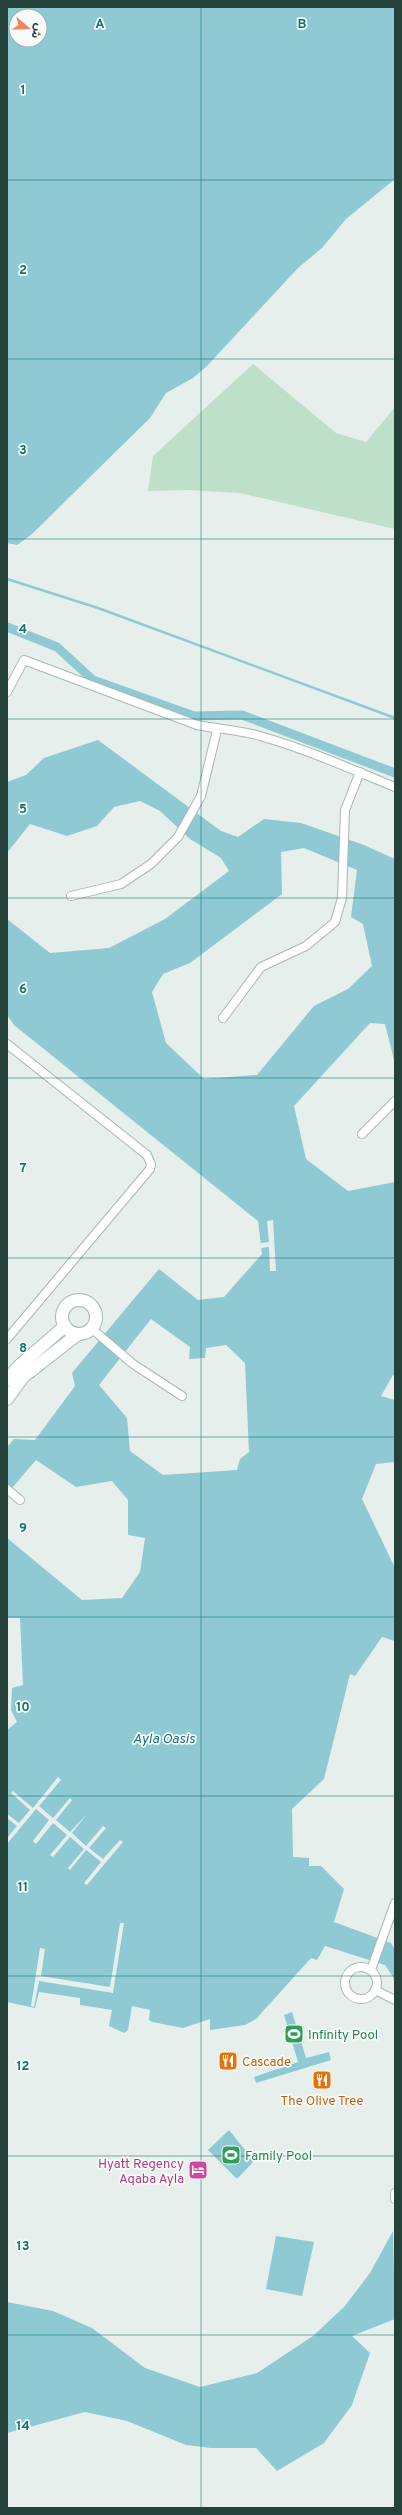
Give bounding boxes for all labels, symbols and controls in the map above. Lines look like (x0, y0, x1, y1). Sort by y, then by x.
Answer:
north arrow (8, 8, 48, 48)
text: A (95, 17, 105, 33)
text: B (298, 17, 307, 33)
text: ش (27, 22, 46, 40)
text: 1 (20, 83, 26, 99)
text: 2 (19, 263, 27, 279)
text: 3 (19, 443, 27, 459)
text: 4 (19, 622, 27, 638)
text: 5 (19, 802, 27, 818)
text: 6 (19, 982, 27, 998)
text: 7 (20, 1161, 27, 1177)
text: 8 (19, 1341, 27, 1357)
text: 9 (19, 1521, 27, 1537)
text: 10 (16, 1700, 30, 1716)
water label: Ayla Oasis (133, 1731, 196, 1748)
text: 11 (18, 1880, 28, 1896)
sports icon: Infinity Pool (283, 2023, 305, 2045)
place label: Infinity Pool (308, 2028, 378, 2044)
restaurant icon: Cascade (217, 2050, 239, 2072)
place label: Cascade (242, 2055, 291, 2071)
text: 12 (16, 2059, 30, 2075)
restaurant icon: The Olive Tree (311, 2069, 333, 2091)
place label: The Olive Tree (281, 2094, 363, 2110)
sports icon: Family Pool (220, 2144, 242, 2166)
place label: Family Pool (245, 2149, 312, 2165)
place label: Hyatt Regency Aqaba Ayla (98, 2157, 184, 2188)
hotel icon: Hyatt Regency Aqaba Ayla (187, 2159, 209, 2181)
text: 13 (17, 2239, 30, 2255)
text: 14 (16, 2419, 30, 2435)

